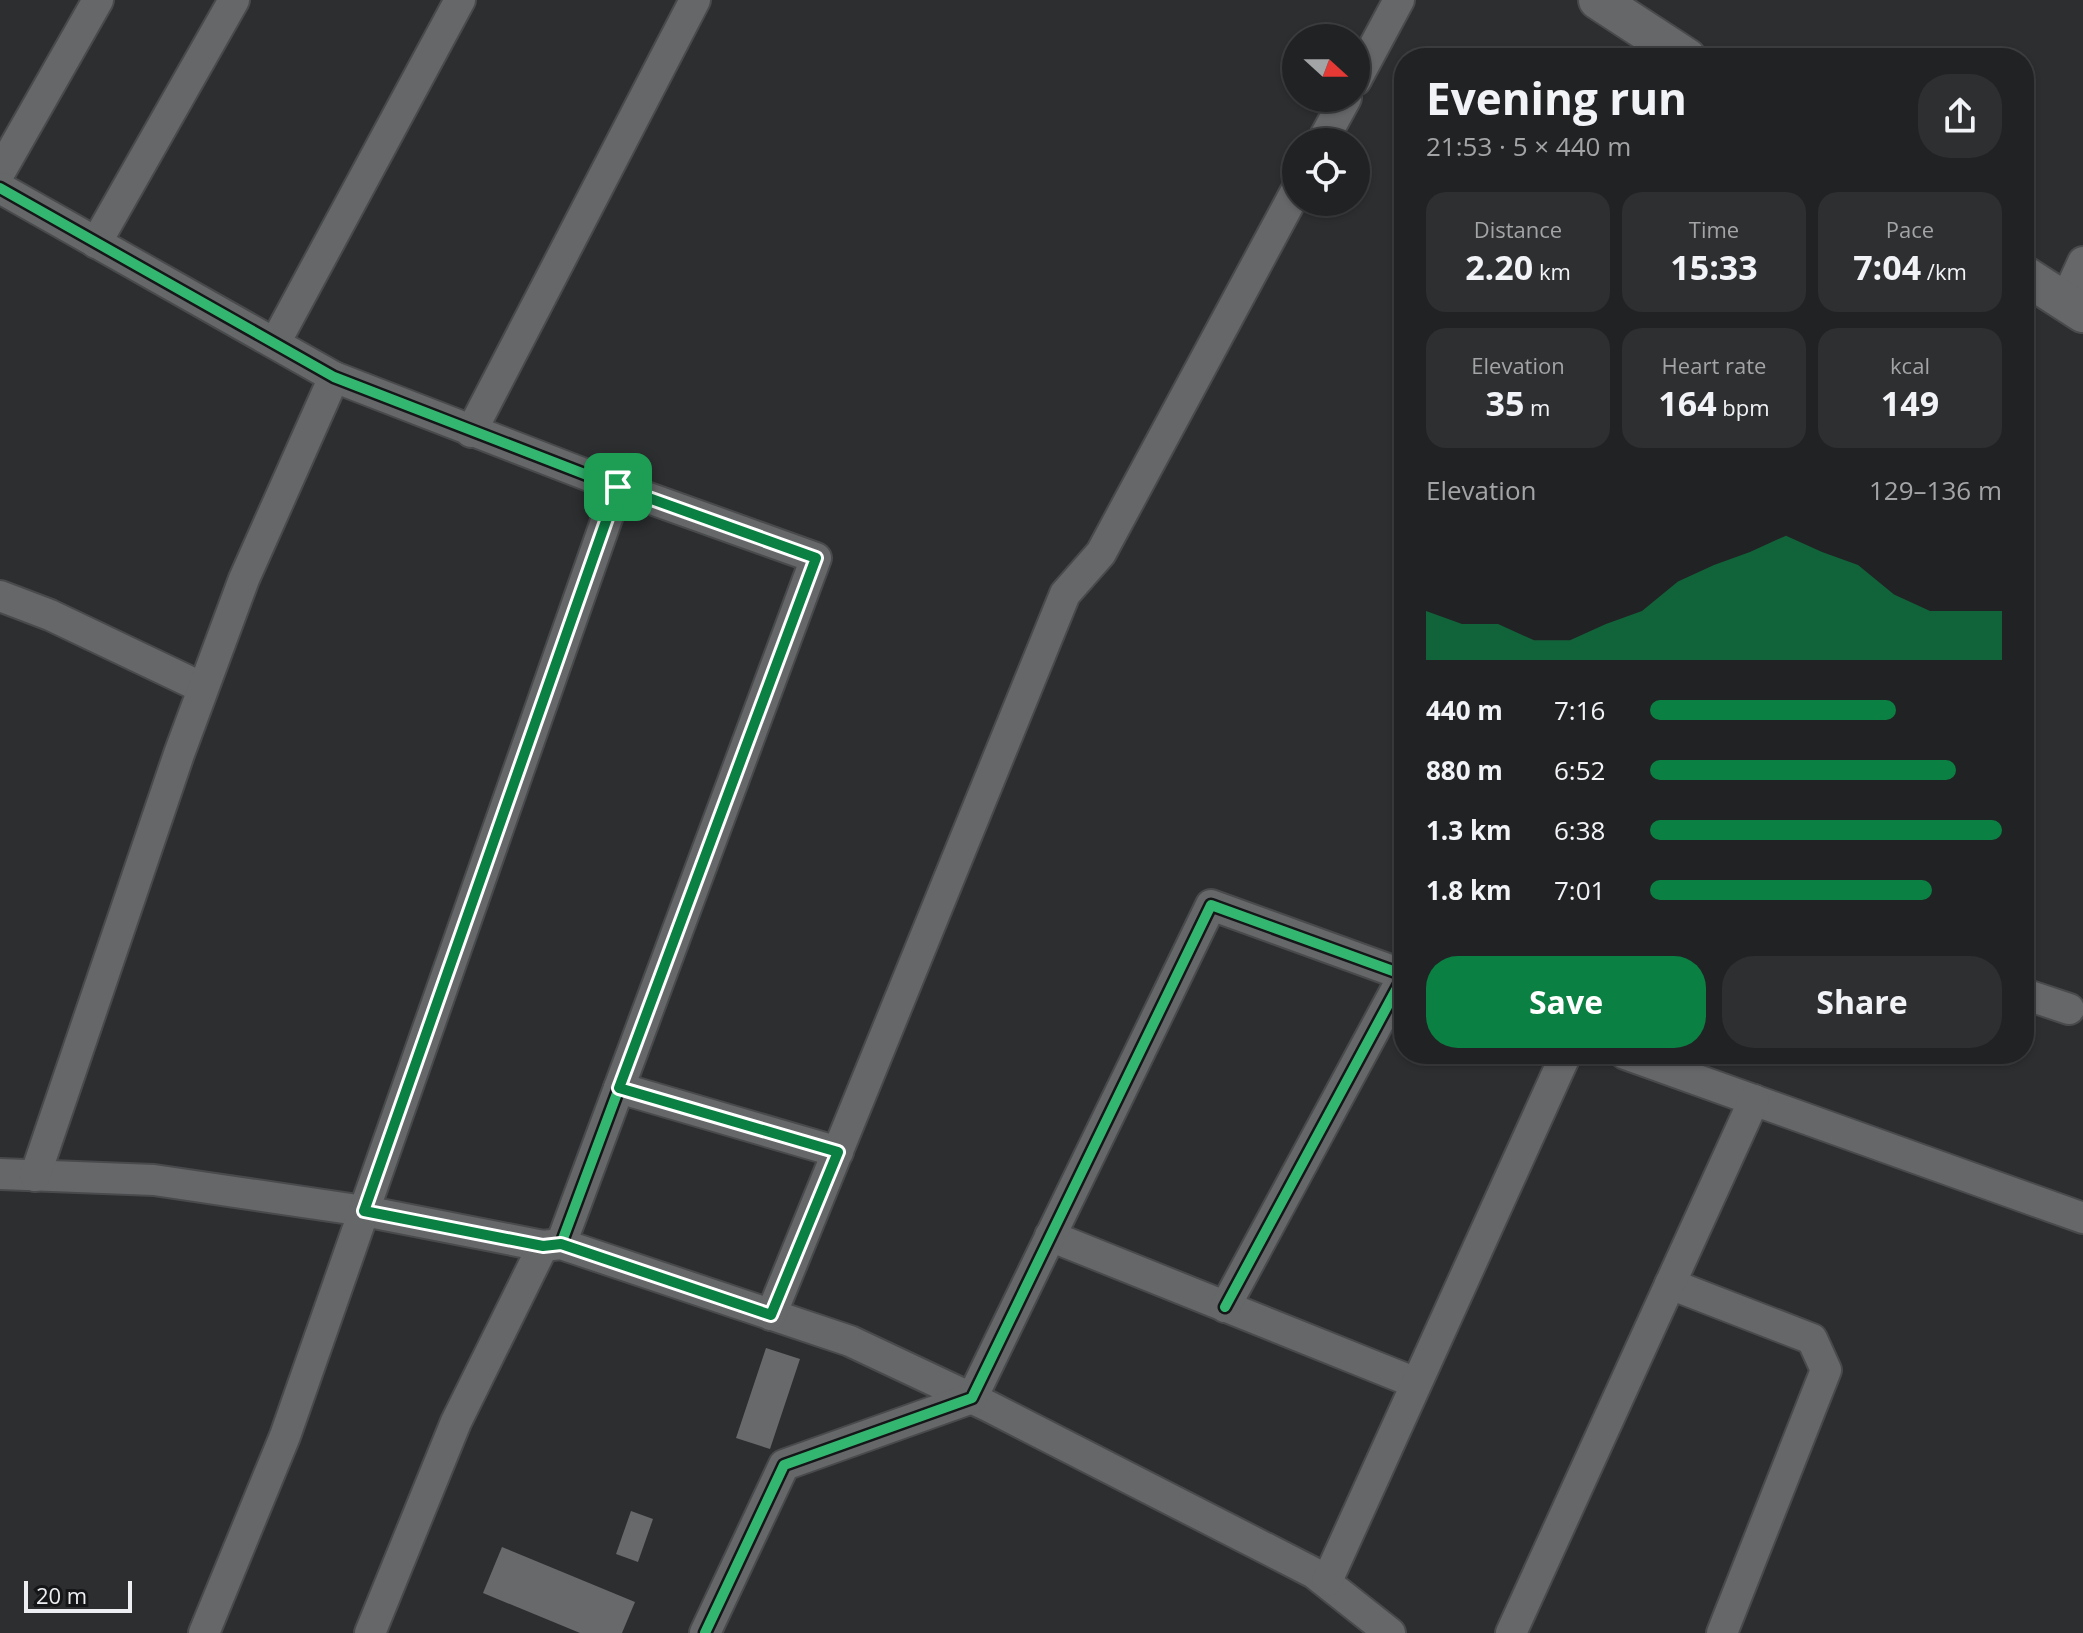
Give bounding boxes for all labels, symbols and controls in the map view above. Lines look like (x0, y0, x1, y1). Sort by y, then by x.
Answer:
north arrow (1282, 24, 1370, 112)
map controls (1282, 24, 1370, 216)
text: Evening run (1426, 68, 1687, 128)
button: share (1918, 74, 2002, 158)
button: locate (1282, 128, 1370, 216)
text: 21:53 · 5 × 440 m (1426, 128, 1631, 164)
text: Distance (1474, 214, 1562, 244)
text: Time (1689, 214, 1739, 244)
text: Pace (1886, 214, 1934, 244)
text: 2.20 (1465, 244, 1533, 290)
text: 15:33 (1670, 244, 1758, 290)
text: 7:04 (1853, 244, 1921, 290)
text: km (1533, 256, 1571, 286)
text: /km (1921, 256, 1967, 286)
text: Elevation (1471, 350, 1565, 380)
text: Heart rate (1662, 350, 1766, 380)
text: kcal (1890, 350, 1930, 380)
text: 35 (1486, 380, 1524, 426)
text: 164 (1658, 380, 1717, 426)
text: 149 (1881, 380, 1939, 426)
text: m (1524, 392, 1550, 422)
text: bpm (1717, 392, 1770, 422)
pin (584, 453, 652, 521)
icon: arrive (596, 465, 640, 509)
text: Elevation (1426, 472, 1536, 508)
text: 129–136 m (1869, 472, 2002, 508)
text: 440 m (1426, 692, 1503, 728)
text: 7:16 (1554, 692, 1605, 728)
text: 880 m (1426, 752, 1503, 788)
text: 6:52 (1554, 752, 1605, 788)
text: 1.3 km (1426, 812, 1512, 848)
text: 6:38 (1554, 812, 1605, 848)
text: 1.8 km (1426, 872, 1512, 908)
text: 7:01 (1554, 872, 1605, 908)
button: Save (1426, 956, 1706, 1048)
button: Share (1722, 956, 2002, 1048)
scale bar (24, 1577, 132, 1613)
text: 20 m (36, 1580, 87, 1610)

